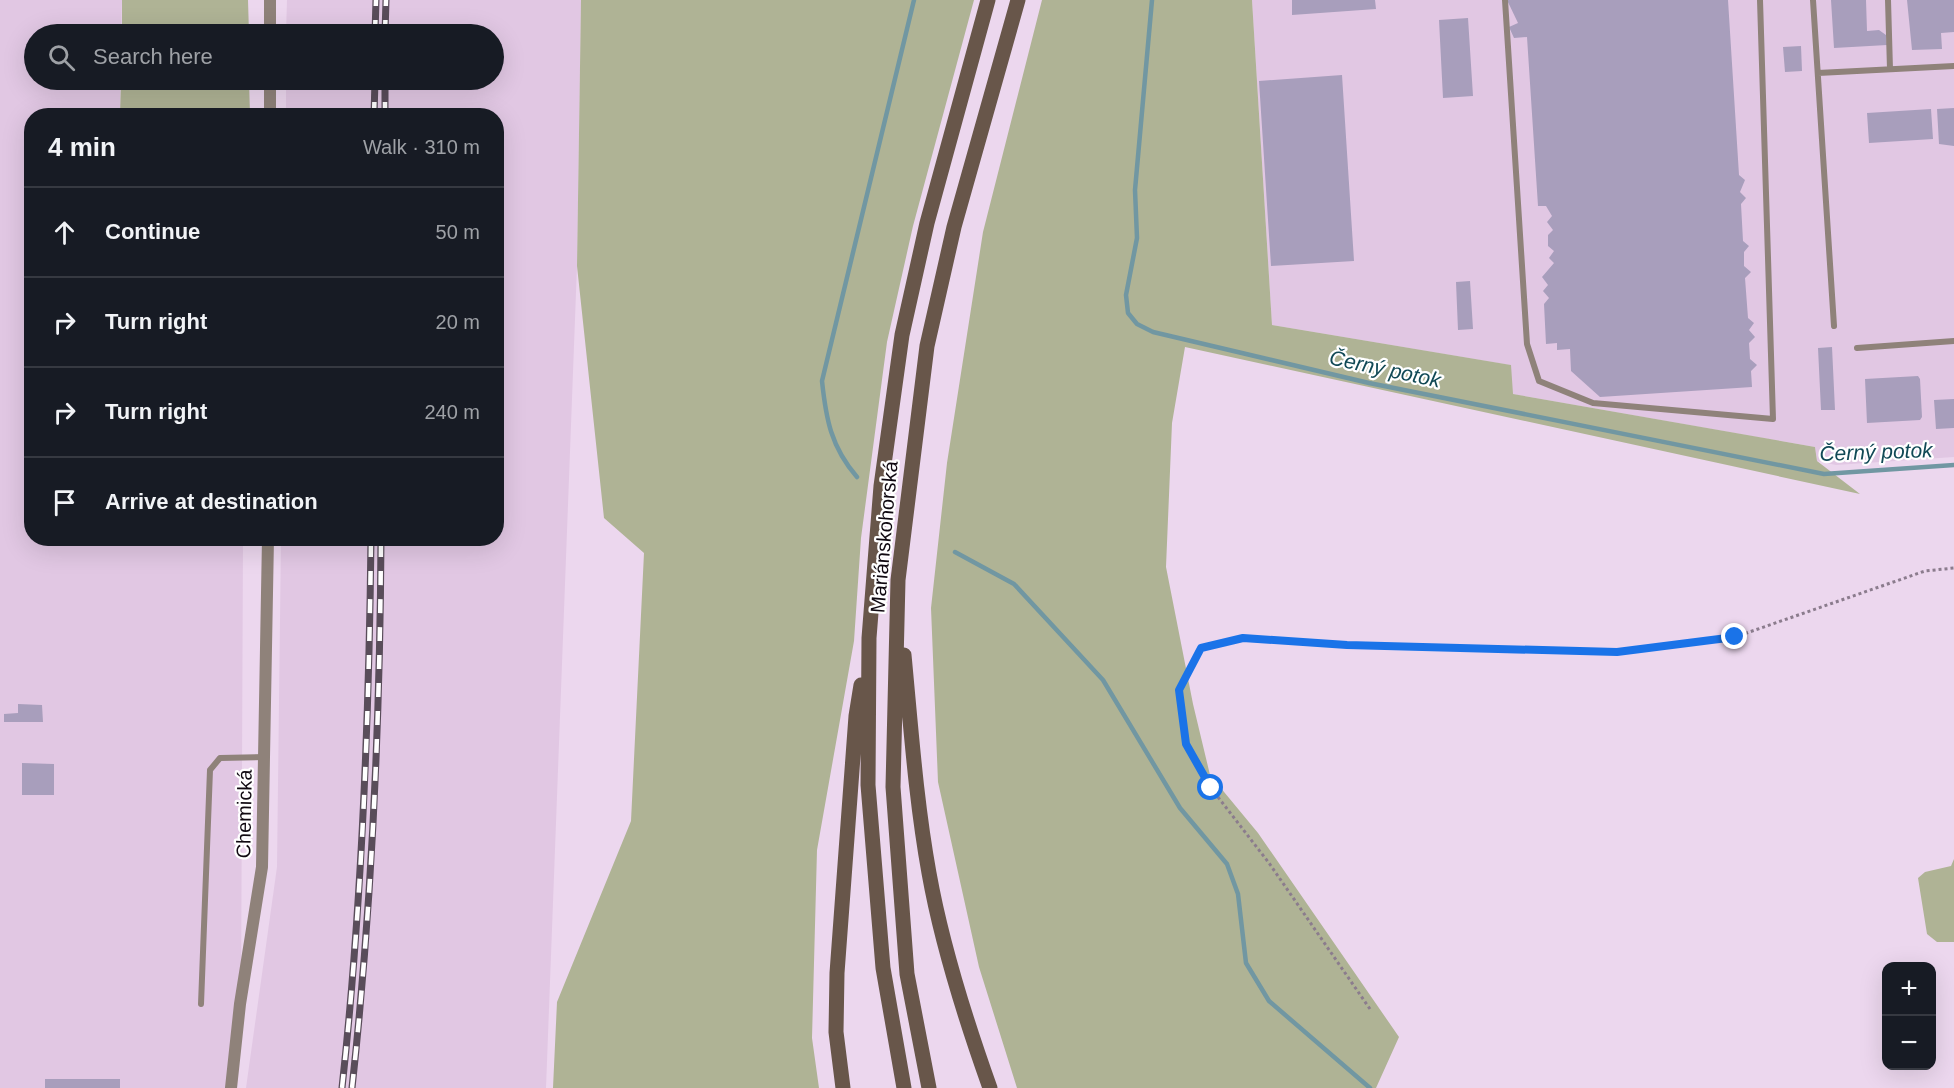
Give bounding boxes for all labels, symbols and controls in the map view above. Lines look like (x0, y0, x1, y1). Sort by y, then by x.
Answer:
search box (24, 24, 504, 90)
icon: search (45, 41, 78, 74)
text: Search here (93, 44, 213, 69)
text: 4 min (48, 132, 116, 162)
text: Walk · 310 m (363, 136, 480, 158)
icon: ahead (48, 216, 81, 249)
text: Continue (105, 219, 200, 244)
text: 50 m (436, 221, 480, 243)
icon: right (48, 306, 81, 339)
text: Turn right (105, 309, 207, 334)
text: 20 m (436, 311, 480, 333)
water label: Černý potok (1327, 345, 1444, 392)
icon: right (48, 396, 81, 429)
text: Turn right (105, 399, 207, 424)
text: 240 m (424, 401, 480, 423)
water label: Černý potok (1819, 438, 1934, 465)
street label: Mariánskohorská (866, 459, 902, 614)
icon: arrive (48, 486, 81, 519)
text: Arrive at destination (105, 489, 318, 514)
route end (1721, 623, 1747, 649)
street label: Chemická (232, 768, 256, 859)
route start (1197, 774, 1223, 800)
map controls (1882, 962, 1936, 1070)
button: + (1882, 962, 1936, 1016)
button: − (1882, 1016, 1936, 1070)

